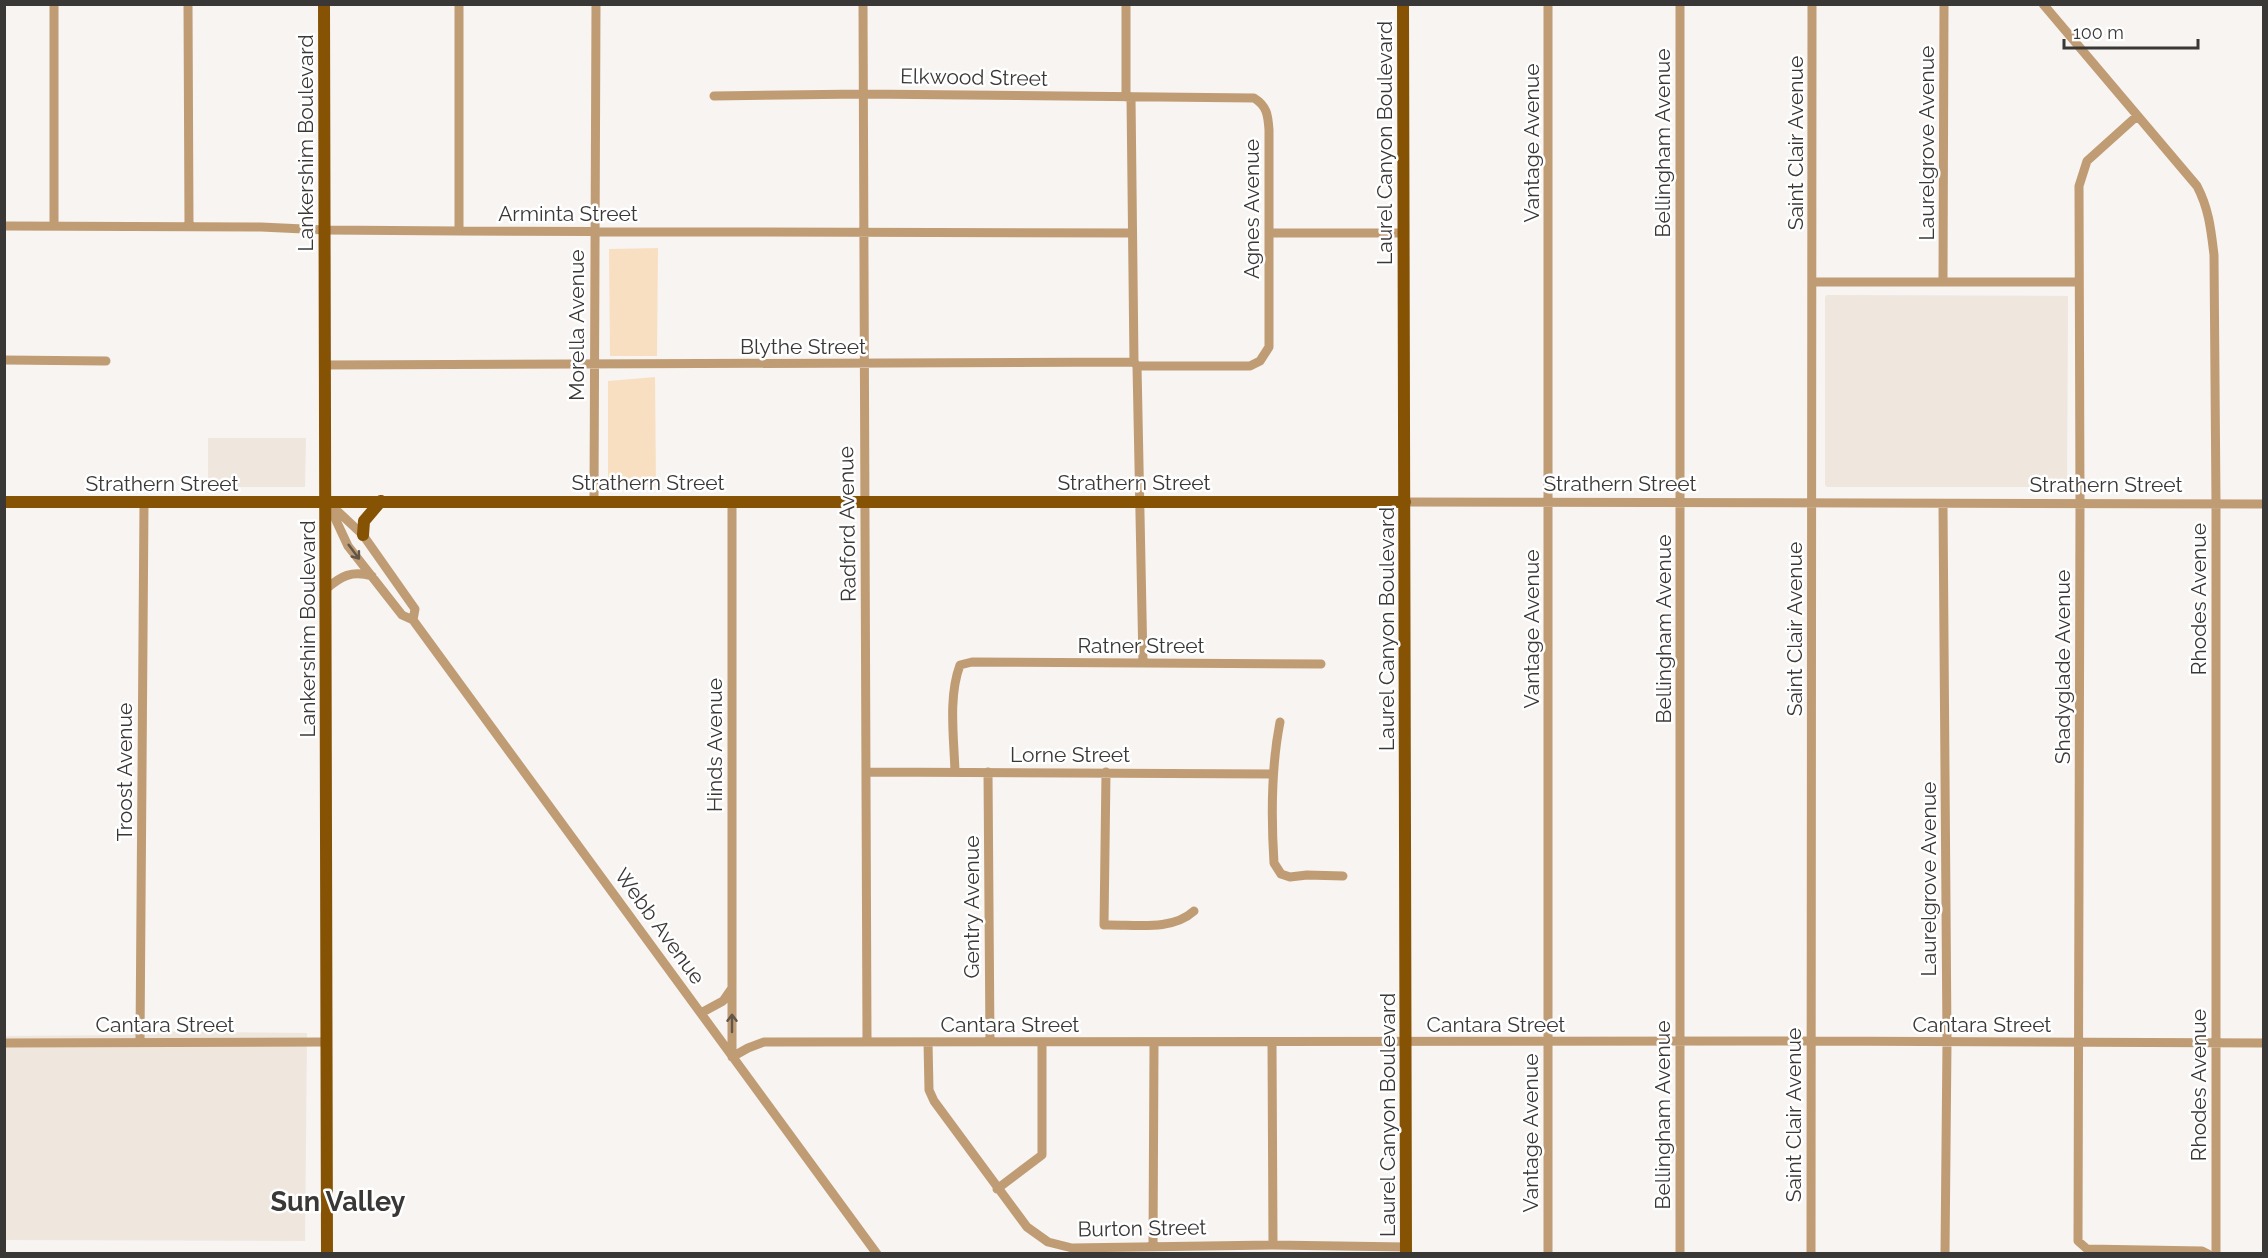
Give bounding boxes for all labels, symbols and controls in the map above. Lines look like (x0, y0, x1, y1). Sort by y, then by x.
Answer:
scale bar (2064, 12, 2198, 50)
street label: Laurel Canyon Boulevard (1372, 21, 1397, 265)
text: 100 m (2073, 22, 2124, 43)
street label: Lankershim Boulevard (293, 34, 318, 252)
street label: Laurelgrove Avenue (1914, 46, 1939, 240)
street label: Bellingham Avenue (1650, 49, 1675, 237)
street label: Saint Clair Avenue (1783, 56, 1808, 230)
street label: Elkwood Street (900, 63, 1048, 91)
street label: Vantage Avenue (1519, 64, 1544, 222)
street label: Agnes Avenue (1239, 139, 1264, 279)
street label: Arminta Street (498, 201, 638, 226)
street label: Morella Avenue (564, 249, 589, 401)
street label: Blythe Street (740, 334, 866, 359)
street label: Radford Avenue (833, 446, 861, 602)
street label: Strathern Street (571, 470, 725, 495)
street label: Strathern Street (1057, 470, 1211, 495)
street label: Strathern Street (85, 471, 239, 496)
street label: Strathern Street (1543, 471, 1697, 496)
street label: Strathern Street (2029, 472, 2183, 497)
street label: Laurel Canyon Boulevard (1374, 507, 1399, 751)
street label: Lankershim Boulevard (295, 520, 320, 738)
street label: Rhodes Avenue (2186, 523, 2211, 675)
street label: Bellingham Avenue (1651, 535, 1676, 723)
street label: Saint Clair Avenue (1782, 542, 1807, 716)
one-way arrow (348, 544, 360, 560)
street label: Vantage Avenue (1519, 550, 1544, 708)
street label: Shadyglade Avenue (2050, 570, 2075, 764)
street label: Ratner Street (1078, 633, 1204, 658)
street label: Hinds Avenue (702, 678, 727, 812)
street label: Troost Avenue (112, 703, 137, 841)
street label: Lorne Street (1010, 742, 1130, 767)
street label: Laurelgrove Avenue (1916, 782, 1941, 976)
street label: Gentry Avenue (959, 835, 984, 979)
street label: Webb Avenue (610, 863, 710, 989)
street label: Laurel Canyon Boulevard (1375, 993, 1400, 1237)
street label: Rhodes Avenue (2186, 1009, 2211, 1161)
street label: Cantara Street (96, 1012, 234, 1037)
street label: Cantara Street (941, 1012, 1079, 1037)
street label: Cantara Street (1427, 1012, 1565, 1037)
street label: Cantara Street (1913, 1012, 2051, 1037)
one-way arrow (726, 1013, 738, 1033)
street label: Bellingham Avenue (1650, 1021, 1675, 1209)
street label: Saint Clair Avenue (1781, 1028, 1806, 1202)
street label: Vantage Avenue (1518, 1054, 1543, 1212)
district label: Sun Valley (271, 1186, 406, 1217)
street label: Burton Street (1077, 1214, 1207, 1242)

